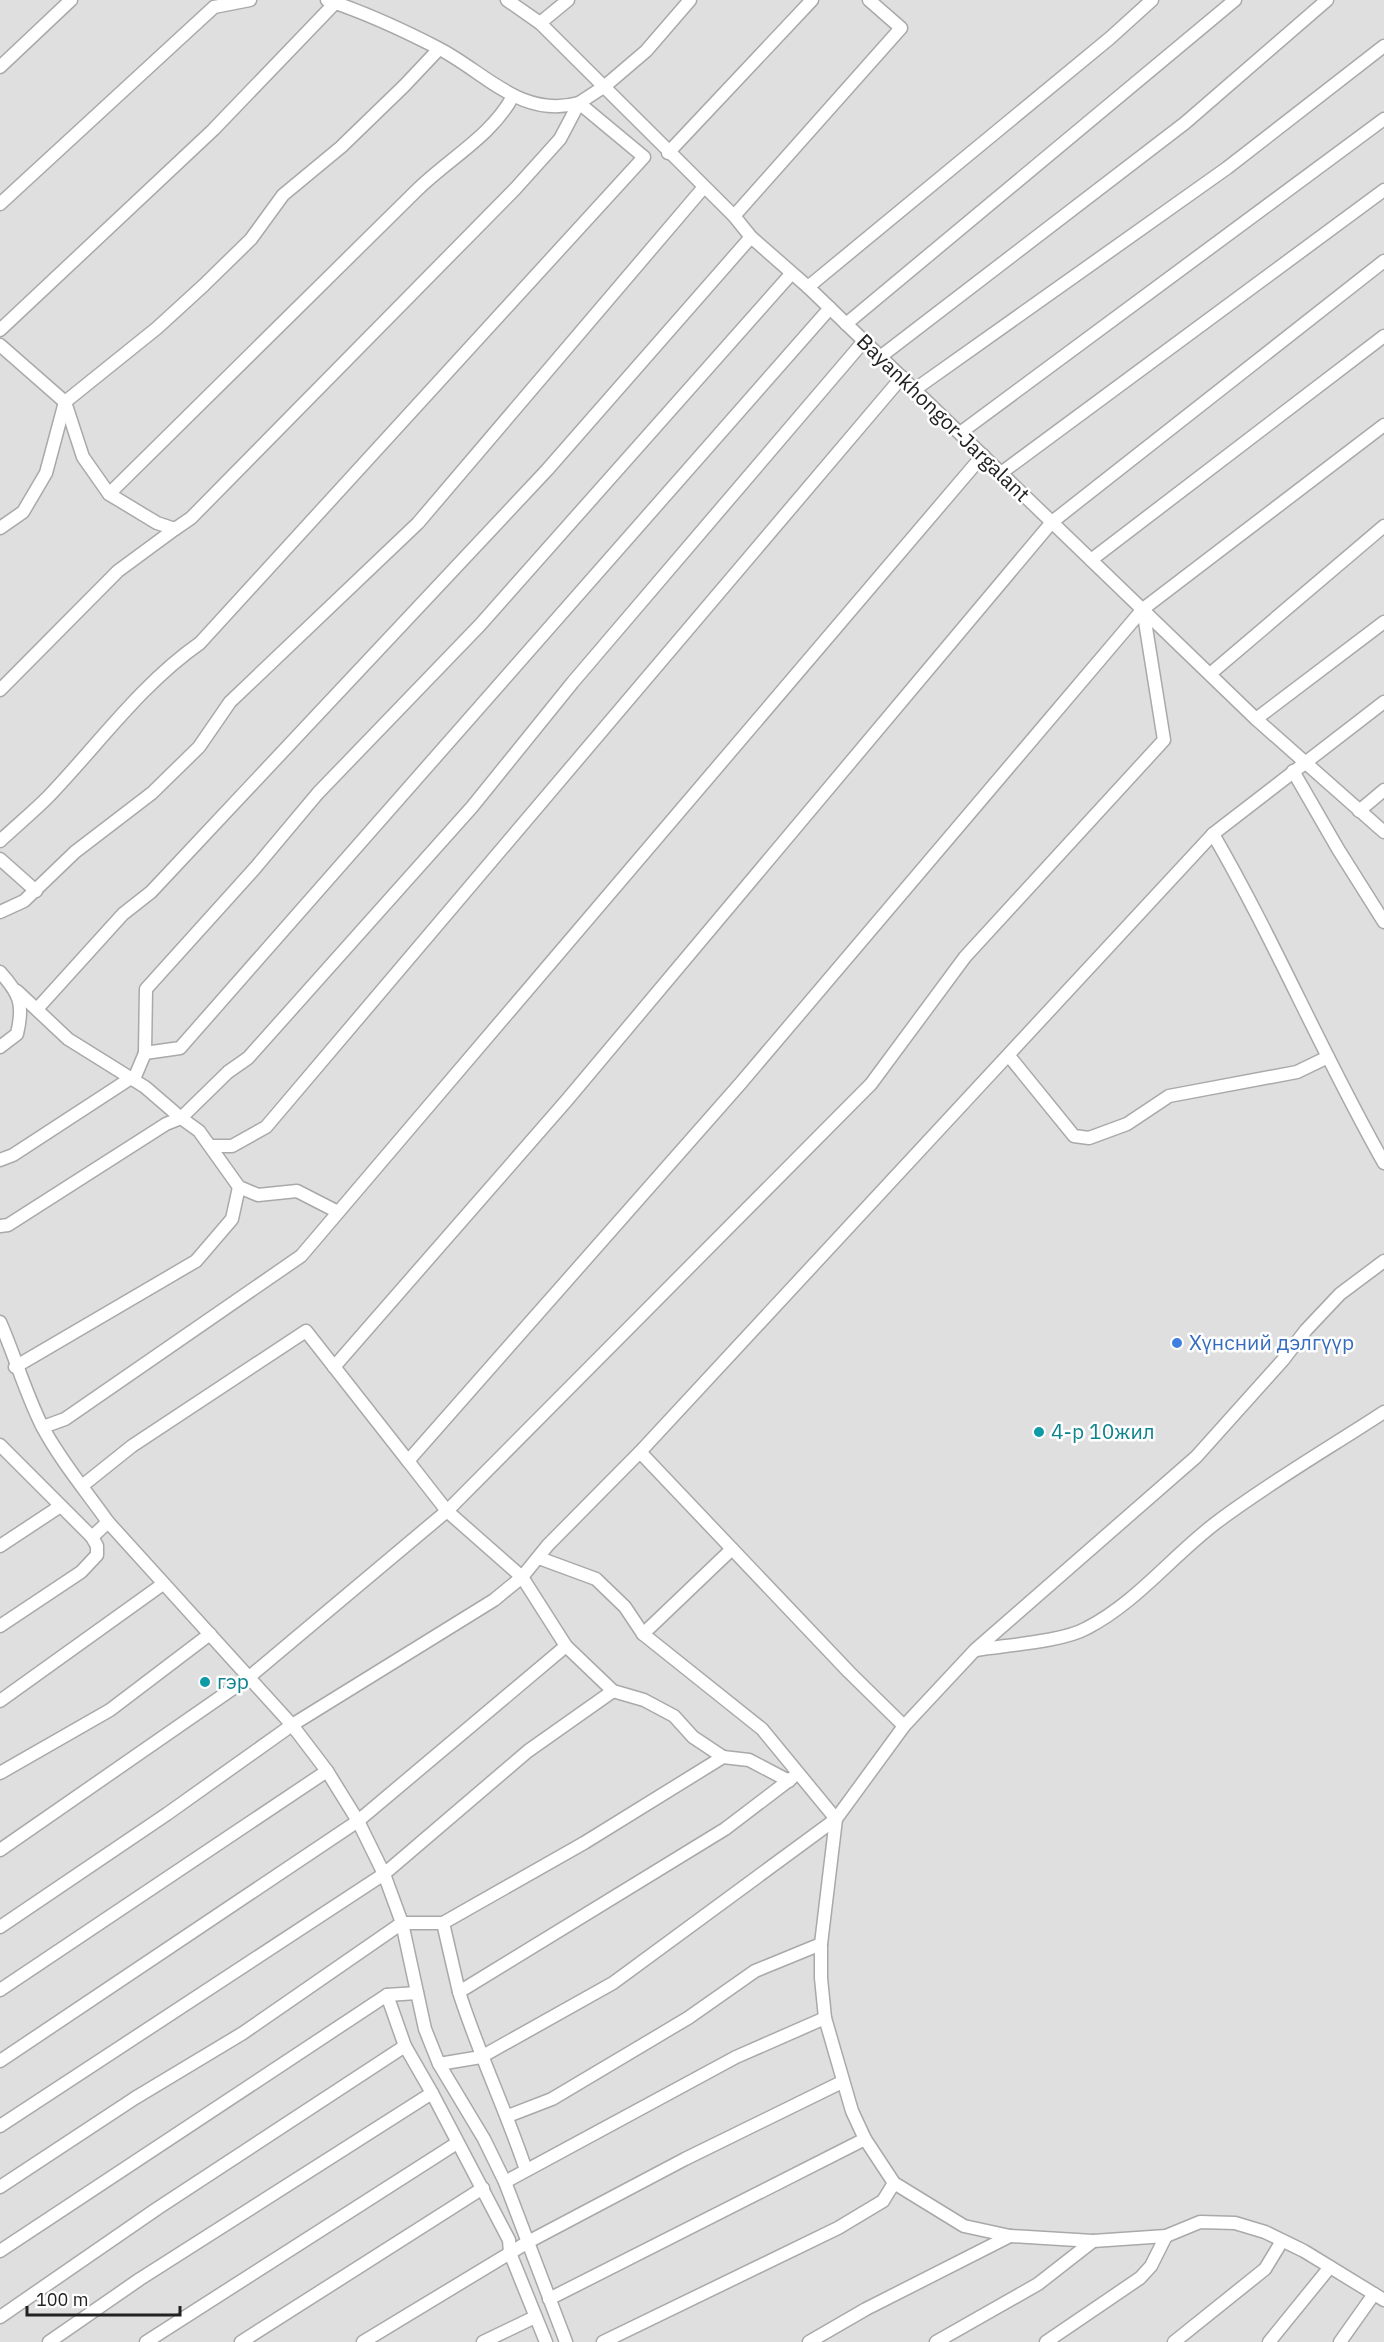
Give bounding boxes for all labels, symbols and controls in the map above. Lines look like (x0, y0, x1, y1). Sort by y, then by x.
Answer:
street label: Bayankhongor-Jargalant (851, 327, 1036, 507)
place label: Хүнсний дэлгүүр (1189, 1328, 1354, 1356)
marker: Хүнсний дэлгүүр (1170, 1336, 1184, 1350)
place label: 4-р 10жил (1051, 1417, 1155, 1445)
marker: 4-р 10жил (1032, 1425, 1046, 1439)
place label: гэр (217, 1667, 249, 1695)
marker: гэр (198, 1675, 212, 1689)
scale bar (27, 2279, 180, 2317)
text: 100 m (36, 2288, 88, 2311)

